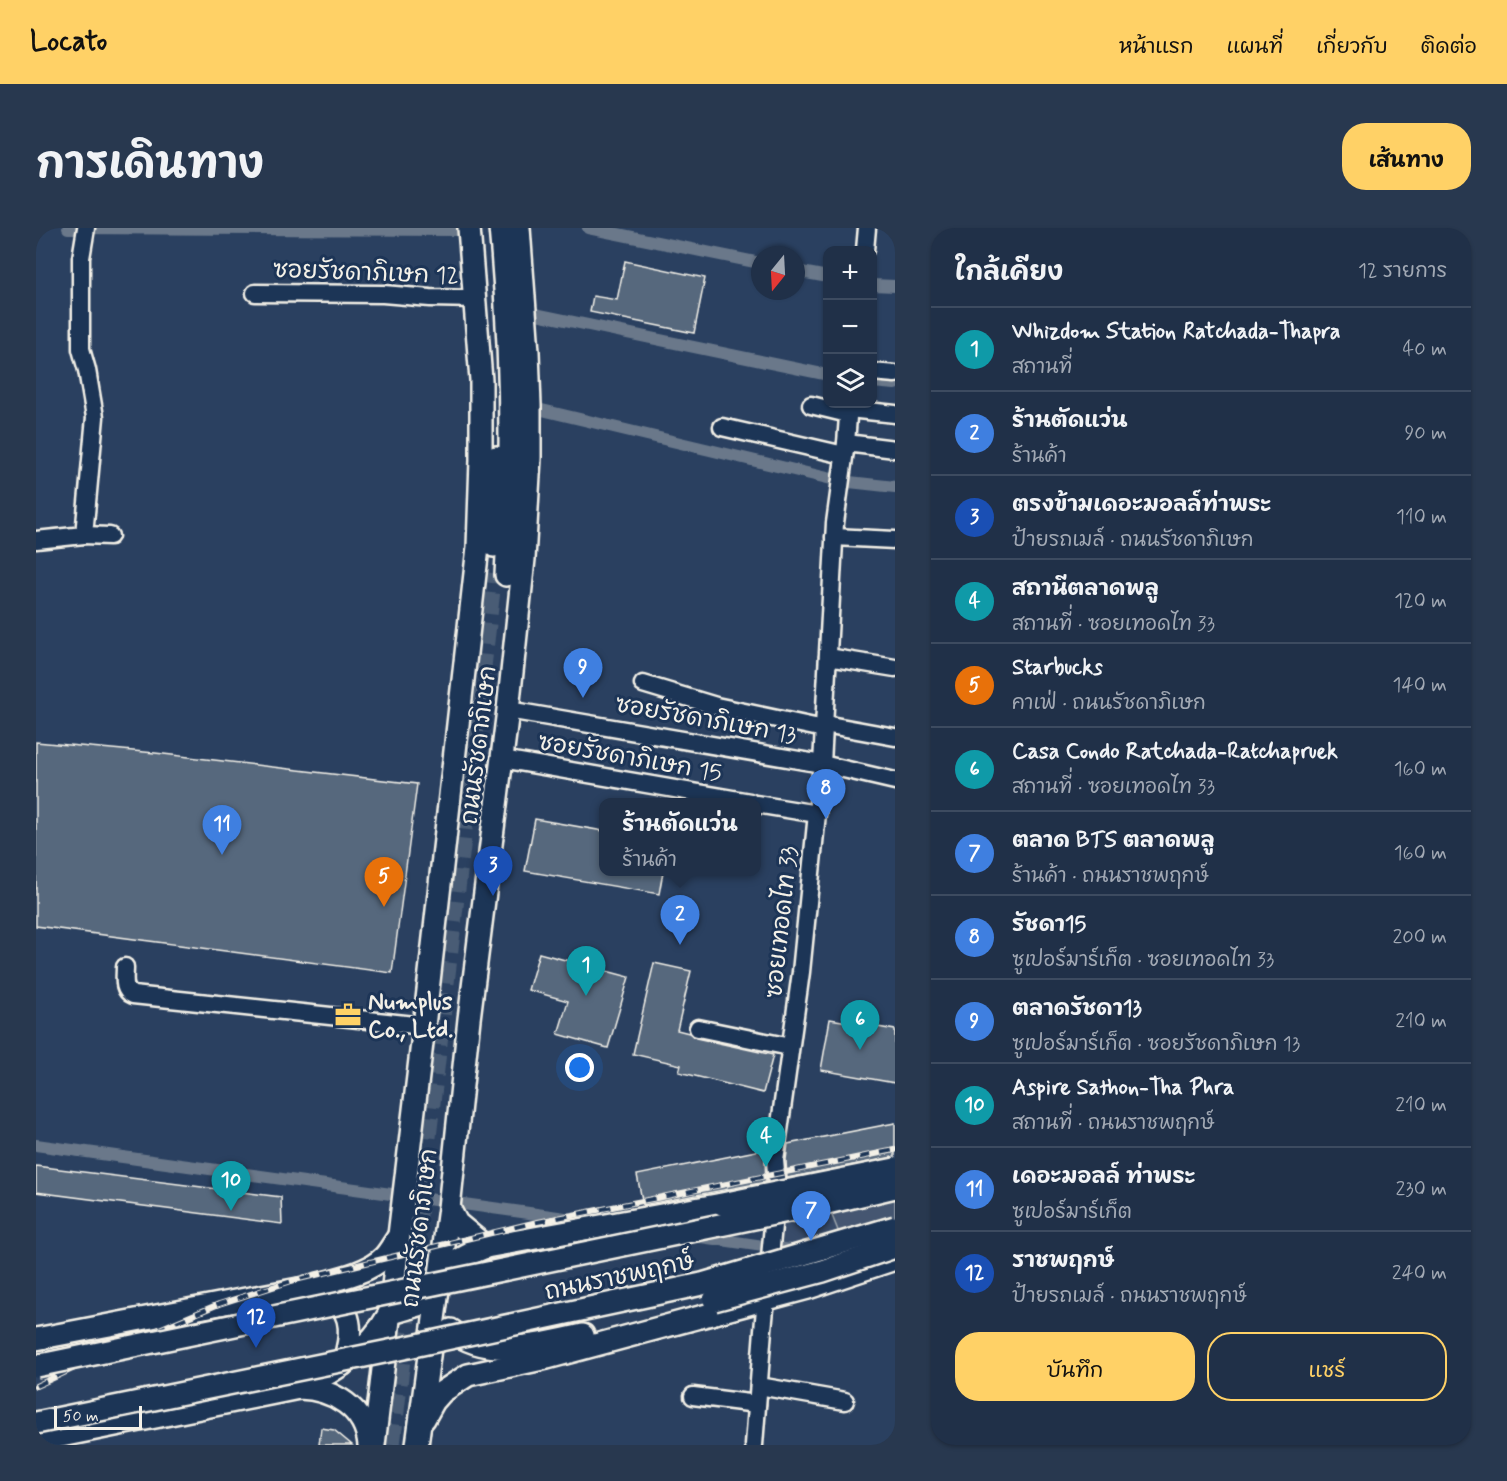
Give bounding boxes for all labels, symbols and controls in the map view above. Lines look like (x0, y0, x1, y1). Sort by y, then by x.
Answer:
text: Locato (30, 24, 107, 61)
text: หน้าแรก (1119, 33, 1194, 61)
text: แผนที่ (1227, 33, 1283, 61)
text: เกี่ยวกับ (1316, 33, 1388, 61)
text: ติดต่อ (1421, 33, 1477, 61)
button: เส้นทาง (1342, 123, 1471, 190)
text: การเดินทาง (36, 138, 264, 193)
north arrow (751, 246, 805, 300)
map controls (823, 246, 877, 408)
button: + (823, 246, 877, 300)
street label: ซอยรัชดาภิเษก 12 (272, 255, 459, 292)
text: ใกล้เคียง (955, 256, 1063, 290)
text: 12 รายการ (1358, 258, 1447, 285)
button: − (823, 300, 877, 354)
text: Whizdom Station Ratchada-Thapra (1012, 318, 1341, 346)
text: 1 (970, 336, 979, 363)
text: 40 m (1403, 336, 1447, 363)
button: layers (823, 354, 877, 408)
text: สถานที่ (1012, 354, 1072, 381)
text: ร้านตัดแว่น (1012, 407, 1128, 435)
text: 2 (970, 420, 979, 447)
text: 90 m (1404, 420, 1447, 447)
text: ร้านค้า (1012, 443, 1067, 470)
text: ตรงข้ามเดอะมอลล์ท่าพระ (1012, 491, 1271, 519)
text: 3 (970, 504, 979, 531)
text: 110 m (1396, 504, 1447, 531)
text: ป้ายรถเมล์ · ถนนรัชดาภิเษก (1012, 527, 1254, 554)
text: สถานีตลาดพลู (1012, 575, 1159, 603)
text: 4 (969, 588, 980, 615)
text: 120 m (1394, 588, 1447, 615)
text: สถานที่ · ซอยเทอดไท 33 (1012, 611, 1215, 638)
pin: 9 (564, 648, 602, 698)
text: Starbucks (1012, 654, 1103, 682)
street label: ถนนรัชดาภิเษก (454, 664, 505, 827)
text: 5 (969, 672, 981, 699)
text: 140 m (1393, 672, 1447, 699)
street label: ซอยรัชดาภิเษก 13 (613, 689, 799, 752)
text: คาเฟ่ · ถนนรัชดาภิเษก (1012, 690, 1206, 717)
street label: ซอยรัชดาภิเษก 15 (535, 727, 724, 790)
text: Casa Condo Ratchada-Ratchapruek (1012, 738, 1338, 766)
text: 6 (969, 756, 980, 783)
text: 160 m (1394, 756, 1447, 783)
pin: 8 (806, 770, 846, 819)
text: สถานที่ · ซอยเทอดไท 33 (1012, 774, 1215, 801)
popup (599, 798, 761, 876)
pin: 11 (202, 806, 242, 855)
text: ร้านตัดแว่น (622, 811, 738, 839)
text: ตลาด BTS ตลาดพลู (1012, 827, 1215, 855)
text: 7 (968, 840, 981, 867)
text: 160 m (1394, 840, 1447, 867)
street label: ซอยเทอดไท 33 (757, 845, 806, 1000)
pin: 3 (474, 846, 512, 896)
text: ร้านค้า (622, 847, 677, 874)
pin: 5 (364, 858, 404, 907)
text: ร้านค้า · ถนนราชพฤกษ์ (1012, 863, 1209, 890)
pin: 2 (660, 896, 700, 945)
text: รัชดา15 (1012, 911, 1086, 939)
text: 8 (969, 924, 980, 951)
text: 200 m (1392, 924, 1447, 951)
pin: 1 (566, 946, 606, 996)
text: ซูเปอร์มาร์เก็ต · ซอยเทอดไท 33 (1012, 947, 1274, 974)
place label: Numplus Co., Ltd. (368, 987, 453, 1046)
text: ตลาดรัชดา13 (1012, 995, 1142, 1023)
office icon: Numplus Co., Ltd. (333, 1000, 363, 1030)
pin: 6 (840, 1000, 880, 1050)
text: 9 (970, 1008, 979, 1035)
text: 210 m (1395, 1008, 1447, 1035)
text: ซูเปอร์มาร์เก็ต · ซอยรัชดาภิเษก 13 (1012, 1031, 1300, 1058)
your location (565, 1053, 594, 1082)
text: Aspire Sathon-Tha Phra (1012, 1074, 1234, 1102)
text: 10 (964, 1092, 985, 1119)
text: 210 m (1395, 1092, 1447, 1119)
text: สถานที่ · ถนนราชพฤกษ์ (1012, 1110, 1214, 1137)
pin: 4 (746, 1118, 786, 1167)
street label: ถนนรัชดาภิเษก (395, 1147, 446, 1310)
pin: 10 (212, 1162, 250, 1211)
text: เดอะมอลล์ ท่าพระ (1012, 1163, 1196, 1191)
text: 11 (966, 1176, 983, 1203)
text: 230 m (1395, 1176, 1447, 1203)
pin: 7 (792, 1192, 830, 1241)
text: ซูเปอร์มาร์เก็ต (1012, 1199, 1132, 1226)
street label: ถนนราชพฤกษ์ (541, 1244, 698, 1308)
text: ราชพฤกษ์ (1012, 1247, 1114, 1275)
text: 12 (965, 1260, 984, 1287)
text: 240 m (1392, 1260, 1447, 1287)
text: ป้ายรถเมล์ · ถนนราชพฤกษ์ (1012, 1283, 1246, 1310)
pin: 12 (236, 1298, 276, 1348)
button: บันทึก (955, 1332, 1195, 1401)
button: แชร์ (1207, 1332, 1447, 1401)
scale bar (54, 1403, 142, 1430)
text: 50 m (63, 1406, 99, 1427)

